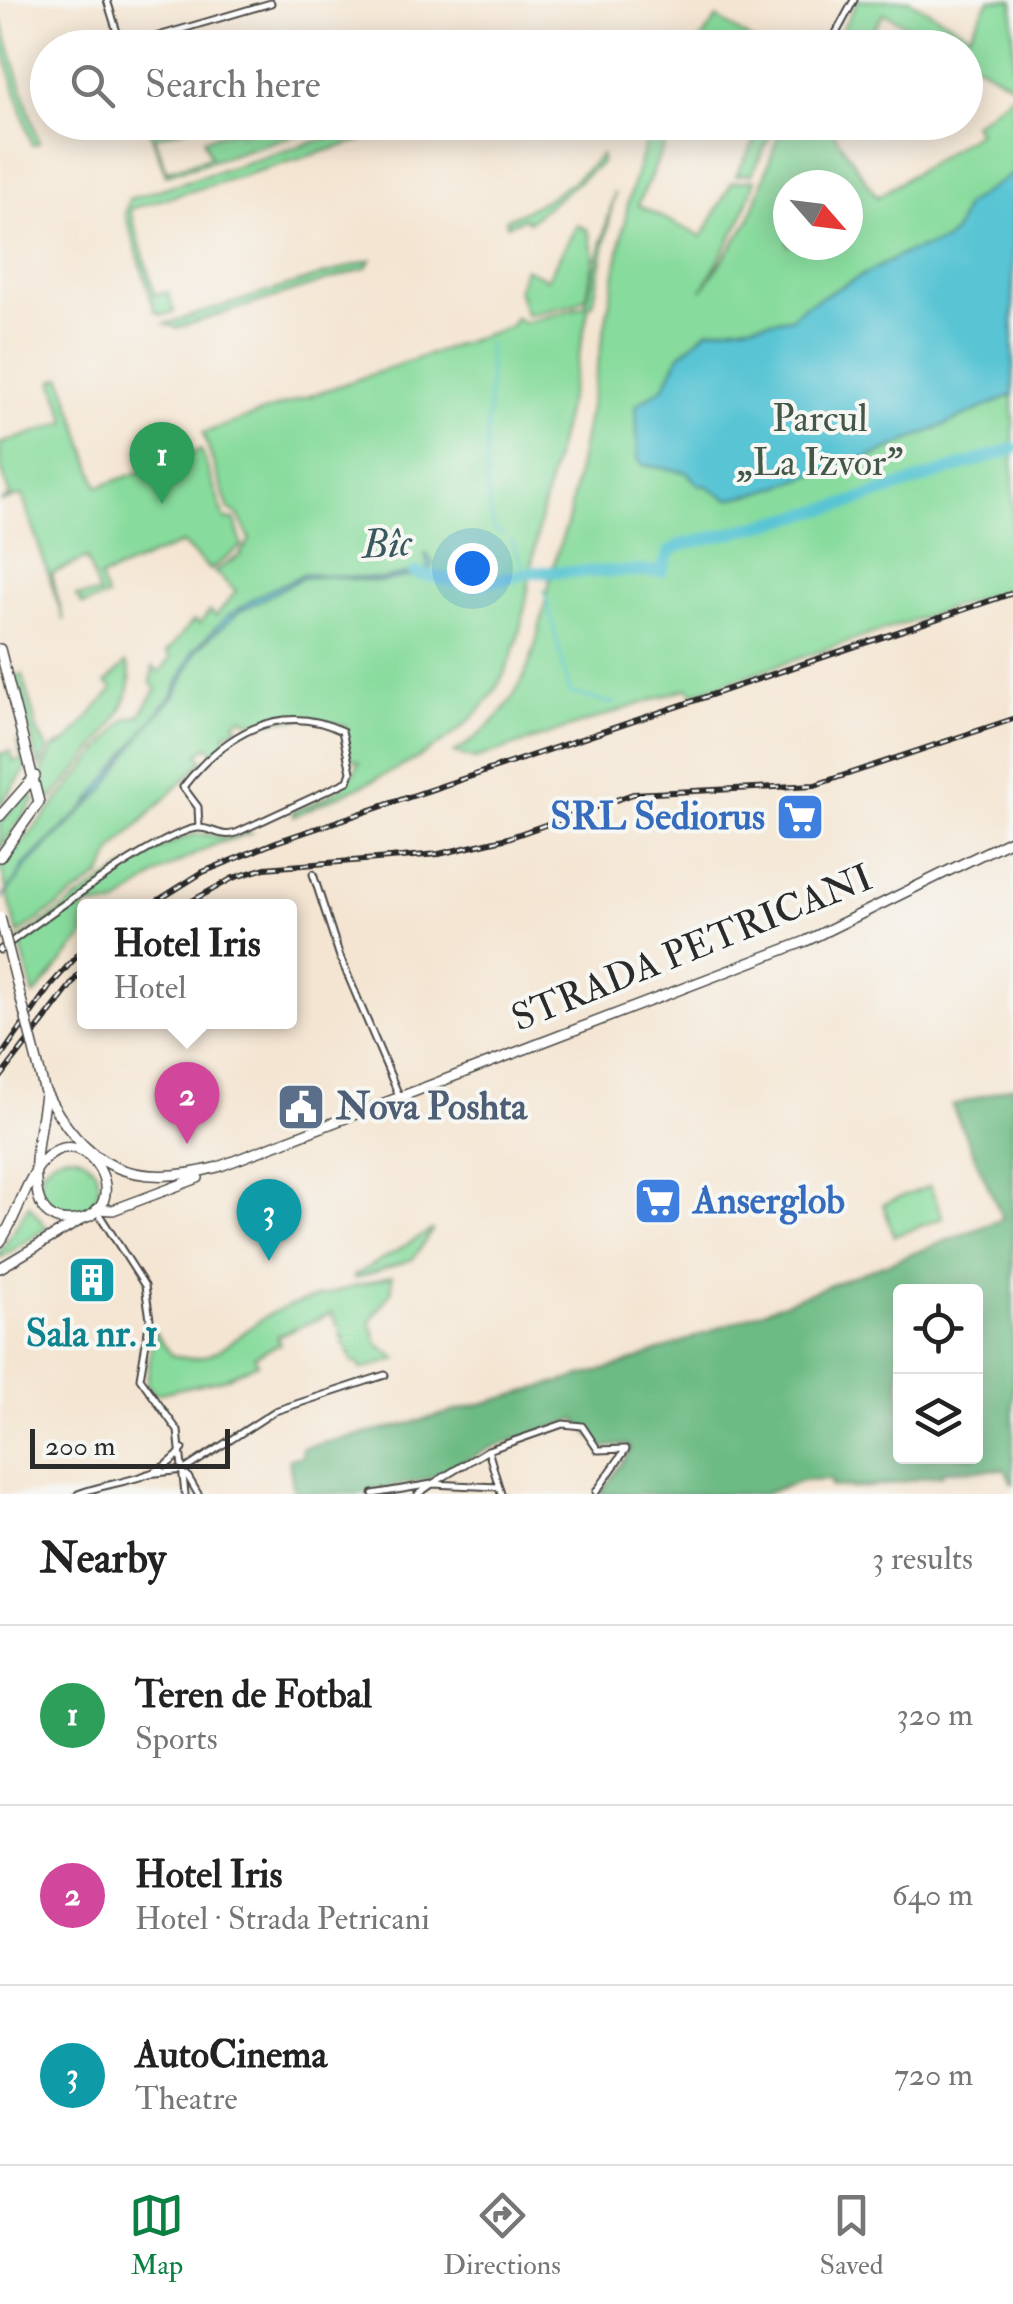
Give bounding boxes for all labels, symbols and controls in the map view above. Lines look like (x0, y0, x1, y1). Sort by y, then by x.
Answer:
search box (30, 30, 983, 140)
icon: search (65, 58, 120, 113)
text: Search here (145, 61, 321, 109)
north arrow (773, 170, 863, 260)
park label: Parcul „La Izvor” (736, 395, 903, 487)
pin: 1 (130, 422, 194, 504)
water label: Bîc (359, 517, 414, 571)
your location (447, 543, 498, 594)
supermarket icon: SRL Sediorus (774, 791, 826, 843)
place label: SRL Sediorus (550, 793, 765, 841)
street label: STRADA PETRICANI (505, 854, 879, 1042)
popup (77, 899, 297, 1029)
text: Hotel Iris (113, 920, 261, 968)
text: Hotel (113, 968, 186, 1008)
pin: 2 (154, 1062, 220, 1144)
public building icon: Nova Poshta (275, 1081, 327, 1133)
place label: Nova Poshta (335, 1083, 528, 1131)
supermarket icon: Anserglob (632, 1175, 684, 1227)
place label: Anserglob (691, 1177, 845, 1225)
pin: 3 (236, 1178, 302, 1261)
building icon: Sala nr. 1 (66, 1254, 118, 1306)
map controls (893, 1284, 983, 1464)
button: locate (893, 1284, 983, 1374)
place label: Sala nr. 1 (26, 1310, 158, 1358)
button: layers (893, 1374, 983, 1464)
scale bar (30, 1424, 230, 1468)
text: 200 m (45, 1429, 116, 1464)
text: Nearby (40, 1533, 166, 1585)
text: 3 results (872, 1539, 973, 1579)
text: Teren de Fotbal (135, 1671, 372, 1719)
text: 1 (67, 1695, 78, 1735)
text: 320 m (897, 1695, 973, 1735)
text: Sports (135, 1719, 218, 1759)
text: Hotel Iris (135, 1851, 283, 1899)
text: 2 (64, 1875, 81, 1915)
text: 640 m (892, 1875, 973, 1915)
text: Hotel · Strada Petricani (135, 1899, 430, 1939)
text: AutoCinema (135, 2031, 327, 2079)
text: 3 (66, 2055, 79, 2095)
text: 720 m (894, 2055, 973, 2095)
text: Theatre (135, 2079, 238, 2119)
tab: Map (129, 2188, 184, 2283)
tab: Directions (443, 2188, 561, 2283)
tab: Saved (820, 2188, 884, 2283)

